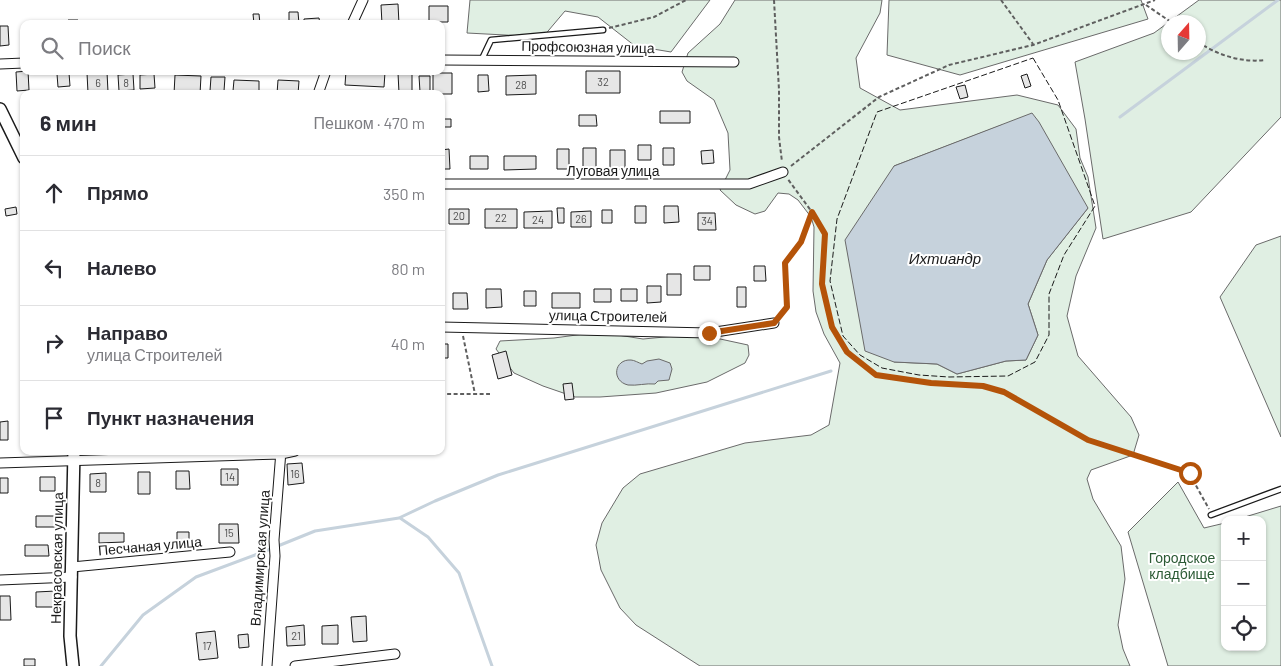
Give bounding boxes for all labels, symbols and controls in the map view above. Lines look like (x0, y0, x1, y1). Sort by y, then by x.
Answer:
north arrow (1161, 15, 1206, 60)
search box (20, 20, 445, 75)
icon: search (38, 34, 66, 62)
text: Поиск (78, 36, 131, 59)
street label: Профсоюзная улица (521, 37, 655, 56)
house number: 32 (597, 75, 609, 88)
house number: 6 (95, 76, 101, 89)
house number: 8 (123, 76, 129, 89)
house number: 28 (515, 78, 527, 91)
text: 6 мин (40, 110, 97, 135)
text: Пешком · 470 m (314, 113, 425, 132)
street label: Луговая улица (567, 162, 660, 179)
icon: ahead (40, 179, 68, 207)
text: Прямо (87, 181, 149, 204)
text: 350 m (383, 184, 425, 203)
house number: 20 (453, 209, 465, 222)
house number: 22 (495, 211, 507, 224)
house number: 26 (575, 212, 587, 225)
house number: 24 (532, 213, 544, 226)
house number: 34 (701, 214, 713, 227)
water label: Ихтиандр (909, 249, 981, 267)
icon: left (40, 254, 68, 282)
text: Налево (87, 256, 157, 279)
text: 80 m (391, 259, 425, 278)
street label: улица Строителей (549, 306, 667, 325)
text: Направо (87, 321, 168, 344)
route end (698, 322, 721, 345)
icon: right (40, 329, 68, 357)
text: 40 m (391, 334, 425, 353)
text: улица Строителей (87, 345, 223, 364)
icon: arrive (40, 404, 68, 432)
text: Пункт назначения (87, 406, 254, 429)
route start (1179, 462, 1202, 485)
house number: 16 (290, 467, 300, 480)
house number: 14 (225, 470, 235, 483)
house number: 8 (95, 476, 101, 489)
street label: Владимирская улица (246, 489, 273, 627)
street label: Некрасовская улица (47, 492, 66, 624)
map controls (1221, 516, 1266, 651)
button: + (1221, 516, 1266, 561)
house number: 15 (224, 526, 234, 539)
street label: Песчаная улица (97, 532, 203, 559)
park label: Городское кладбище (1149, 549, 1216, 582)
button: − (1221, 561, 1266, 606)
button: locate (1221, 606, 1266, 651)
house number: 21 (291, 629, 301, 642)
house number: 17 (202, 639, 212, 652)

